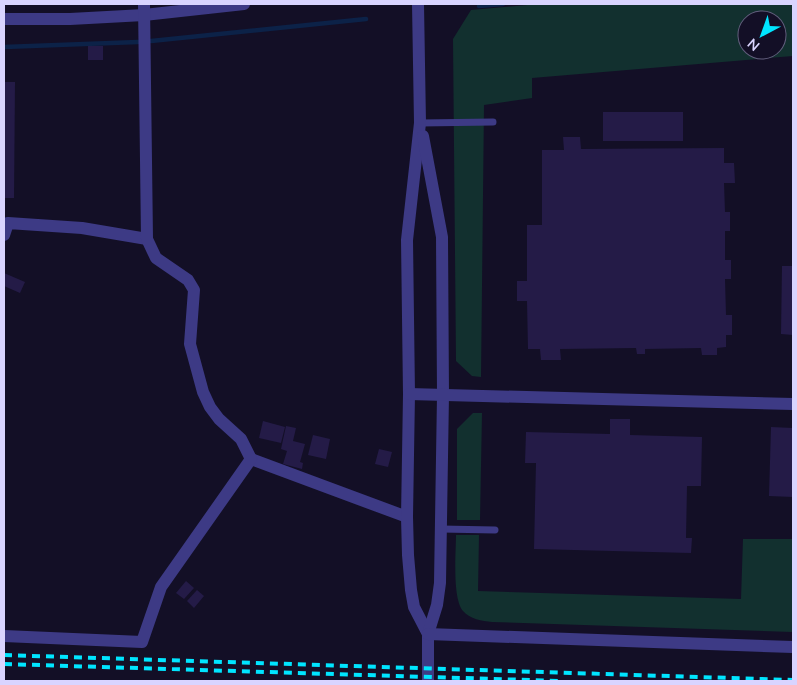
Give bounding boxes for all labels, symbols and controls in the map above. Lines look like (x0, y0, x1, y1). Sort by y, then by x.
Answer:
north arrow (737, 10, 787, 60)
text: N (744, 35, 763, 55)

